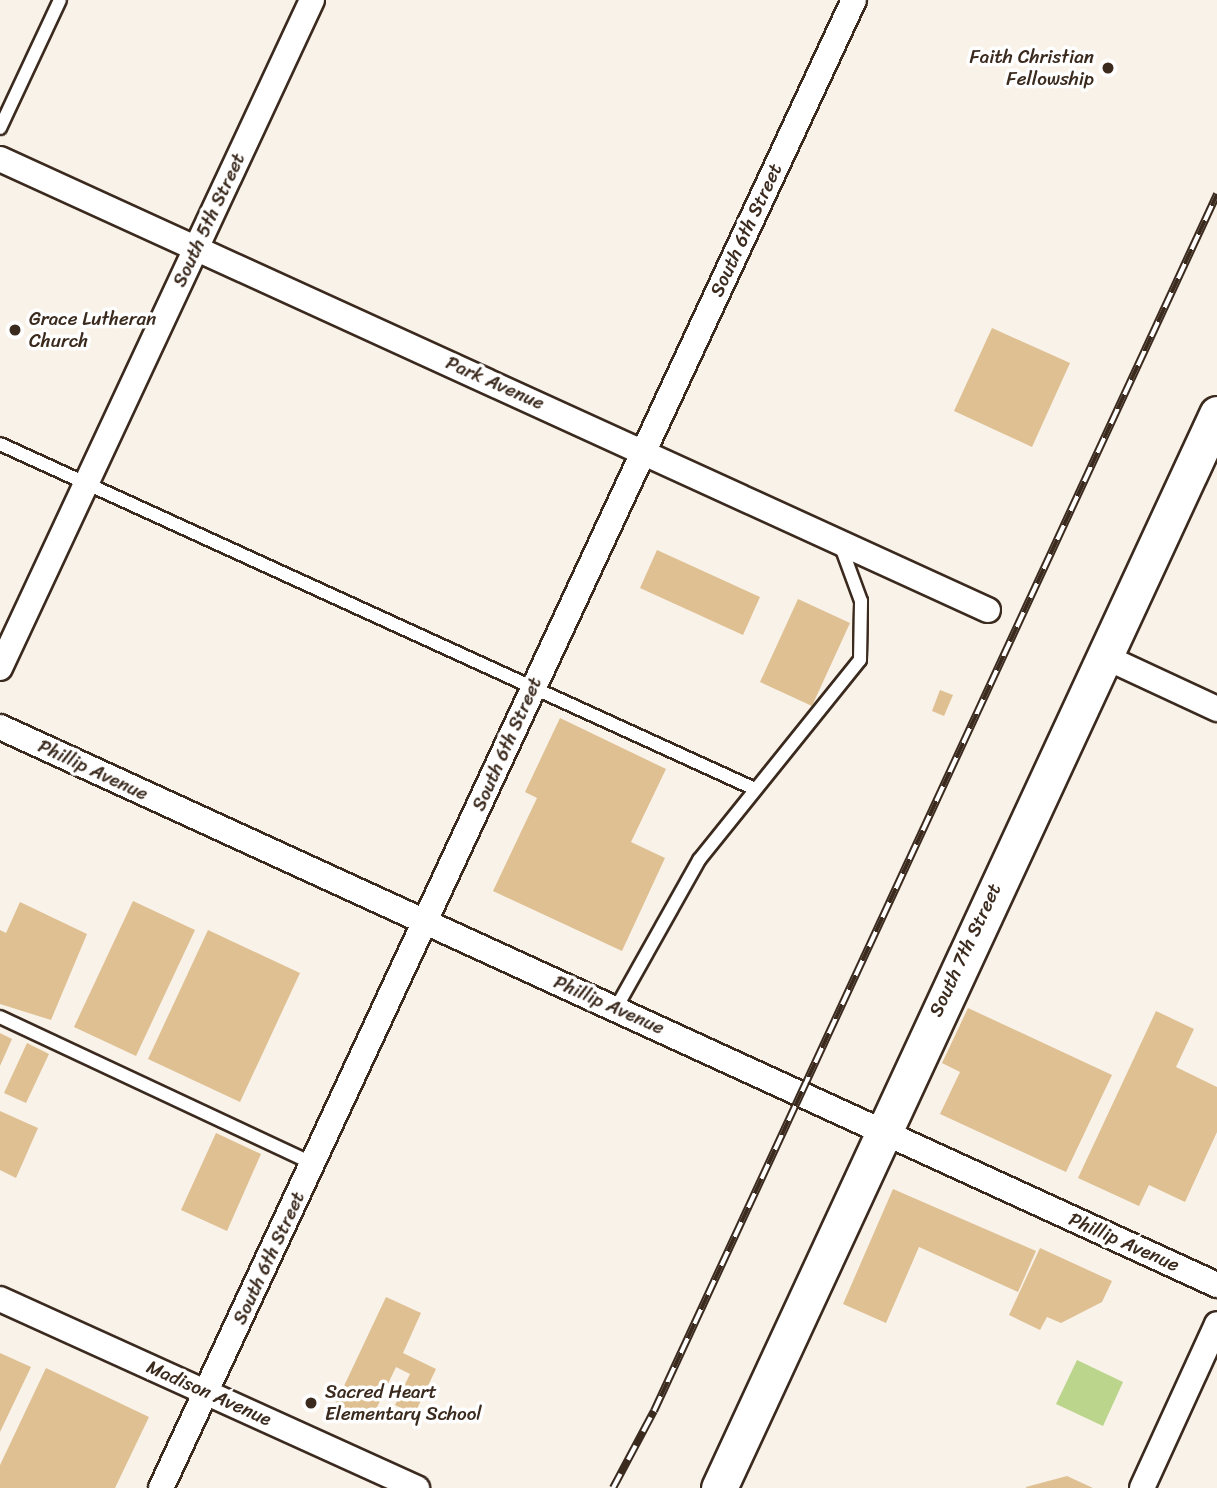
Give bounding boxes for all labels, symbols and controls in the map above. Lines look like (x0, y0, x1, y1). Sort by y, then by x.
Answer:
place label: Faith Christian Fellowship (970, 46, 1094, 90)
marker: Faith Christian Fellowship (1100, 60, 1116, 76)
street label: South 5th Street (168, 149, 250, 291)
street label: South 6th Street (705, 160, 787, 300)
place label: Grace Lutheran Church (29, 308, 157, 352)
marker: Grace Lutheran Church (7, 322, 23, 338)
street label: Park Avenue (443, 351, 547, 415)
street label: South 6th Street (467, 674, 547, 814)
street label: Phillip Avenue (35, 735, 151, 805)
street label: South 7th Street (924, 880, 1006, 1020)
street label: Phillip Avenue (550, 971, 668, 1039)
street label: South 6th Street (228, 1188, 310, 1328)
street label: Phillip Avenue (1065, 1208, 1183, 1276)
street label: Madison Avenue (143, 1355, 275, 1431)
place label: Sacred Heart Elementary School (325, 1381, 482, 1425)
marker: Sacred Heart Elementary School (303, 1395, 319, 1411)

